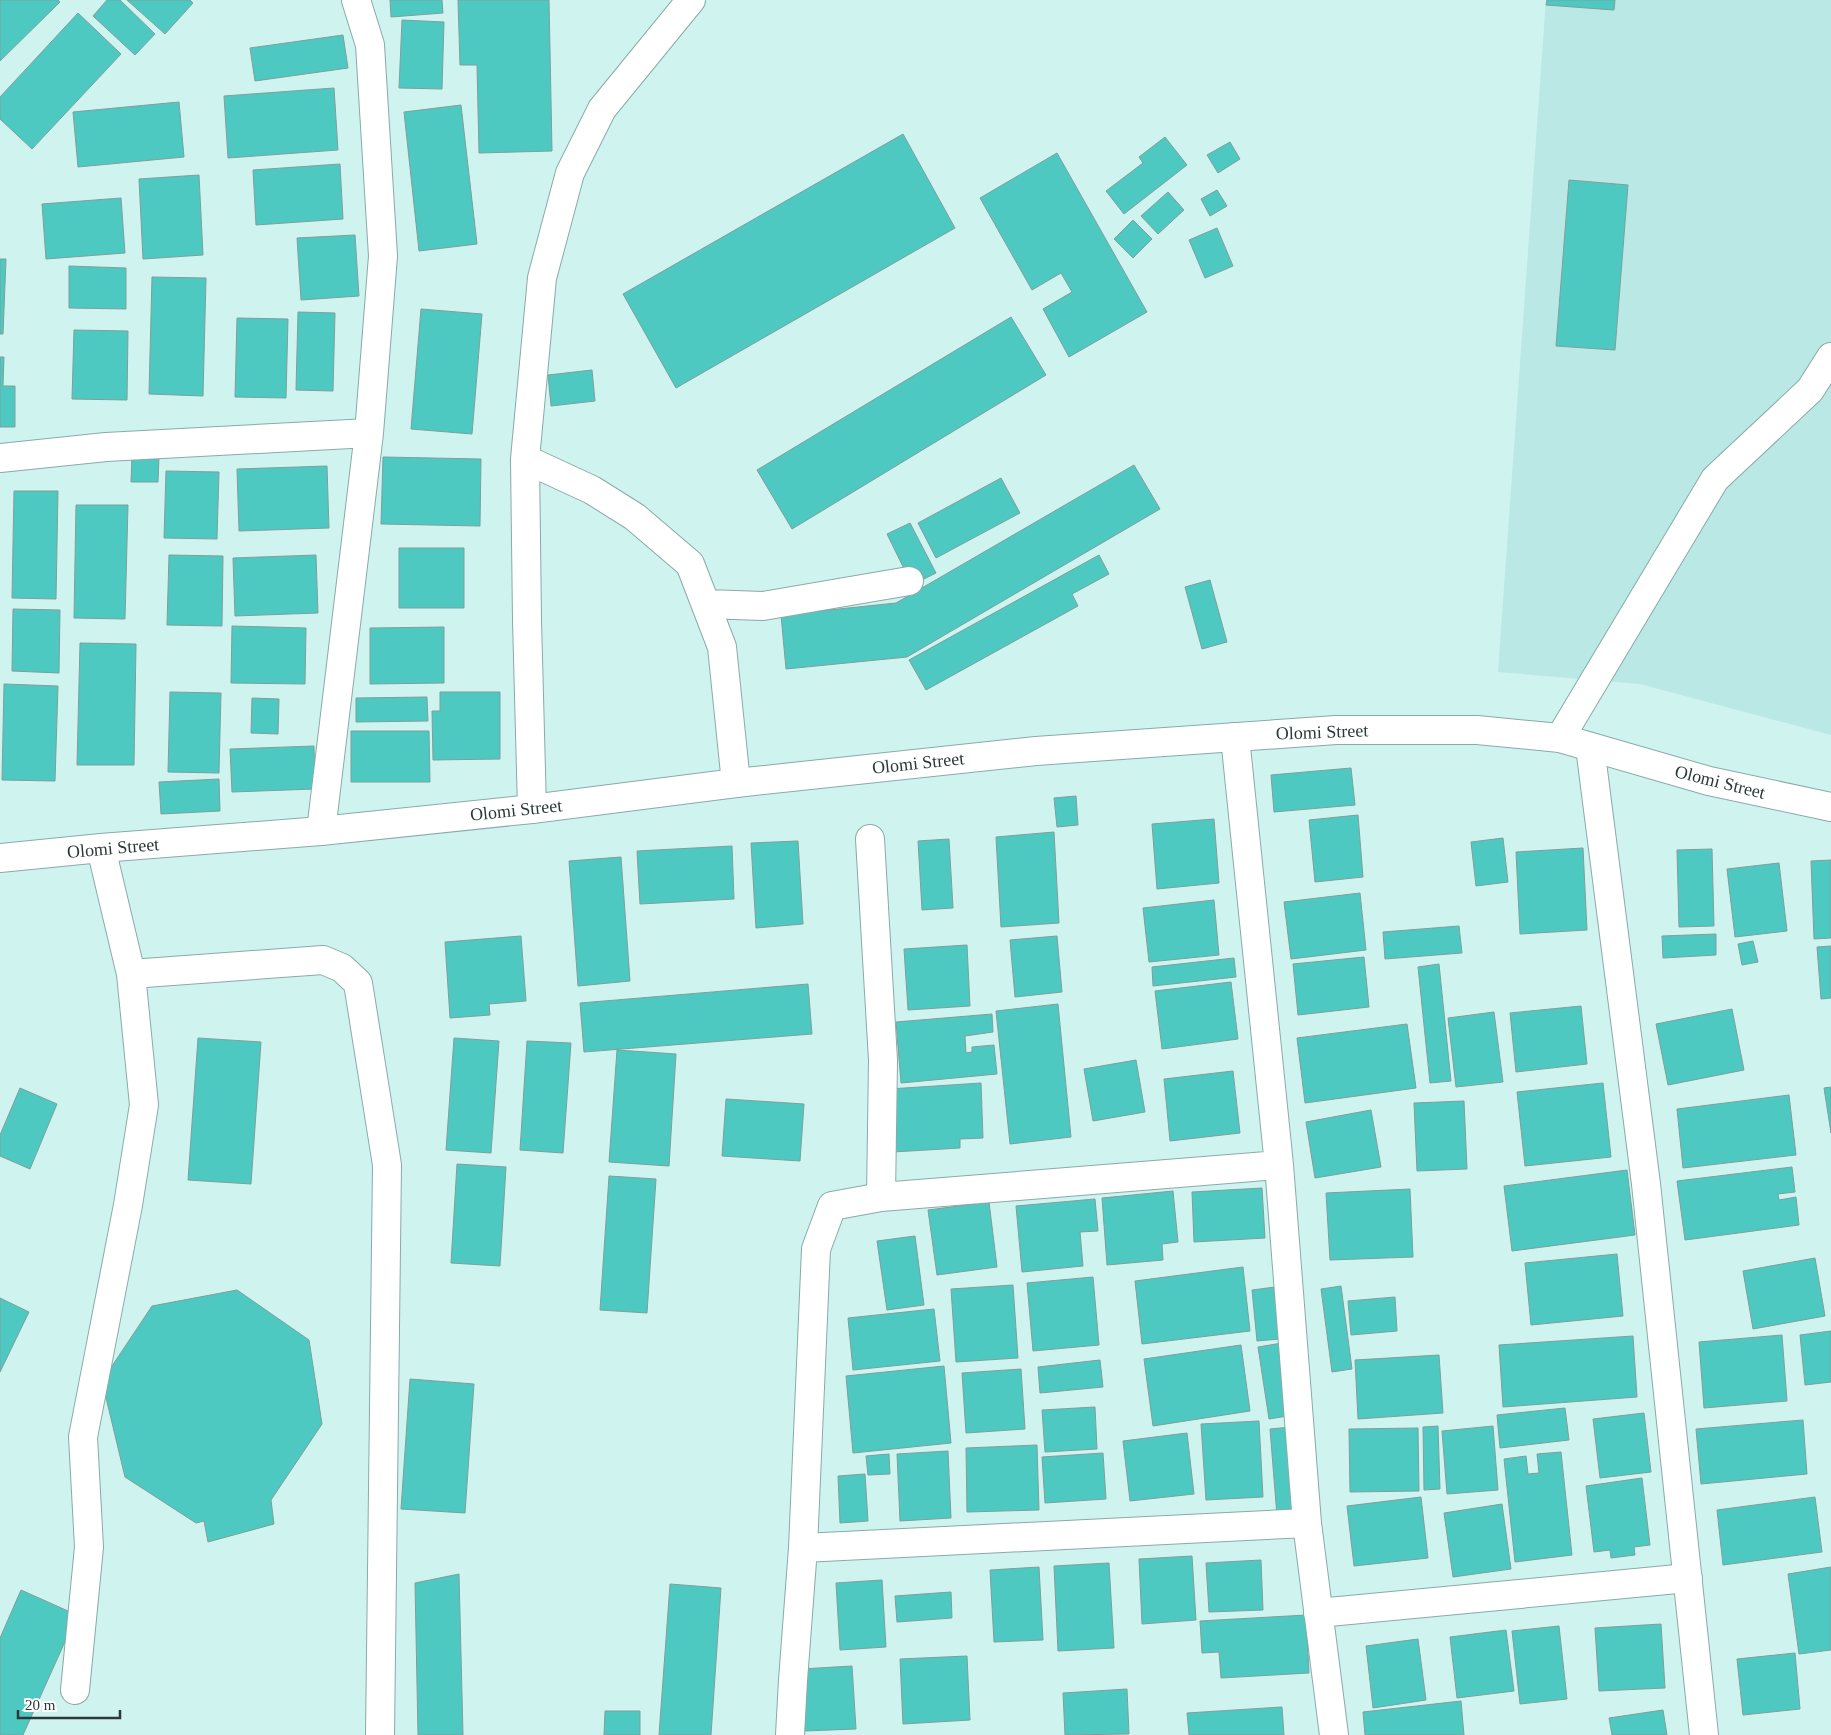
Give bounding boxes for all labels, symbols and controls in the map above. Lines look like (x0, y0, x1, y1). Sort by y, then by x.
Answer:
street label: Olomi Street (1275, 720, 1369, 744)
street label: Olomi Street (871, 748, 965, 778)
street label: Olomi Street (1673, 761, 1767, 803)
street label: Olomi Street (469, 795, 563, 825)
street label: Olomi Street (66, 834, 160, 862)
scale bar (18, 1688, 120, 1720)
text: 20 m (25, 1697, 56, 1713)

